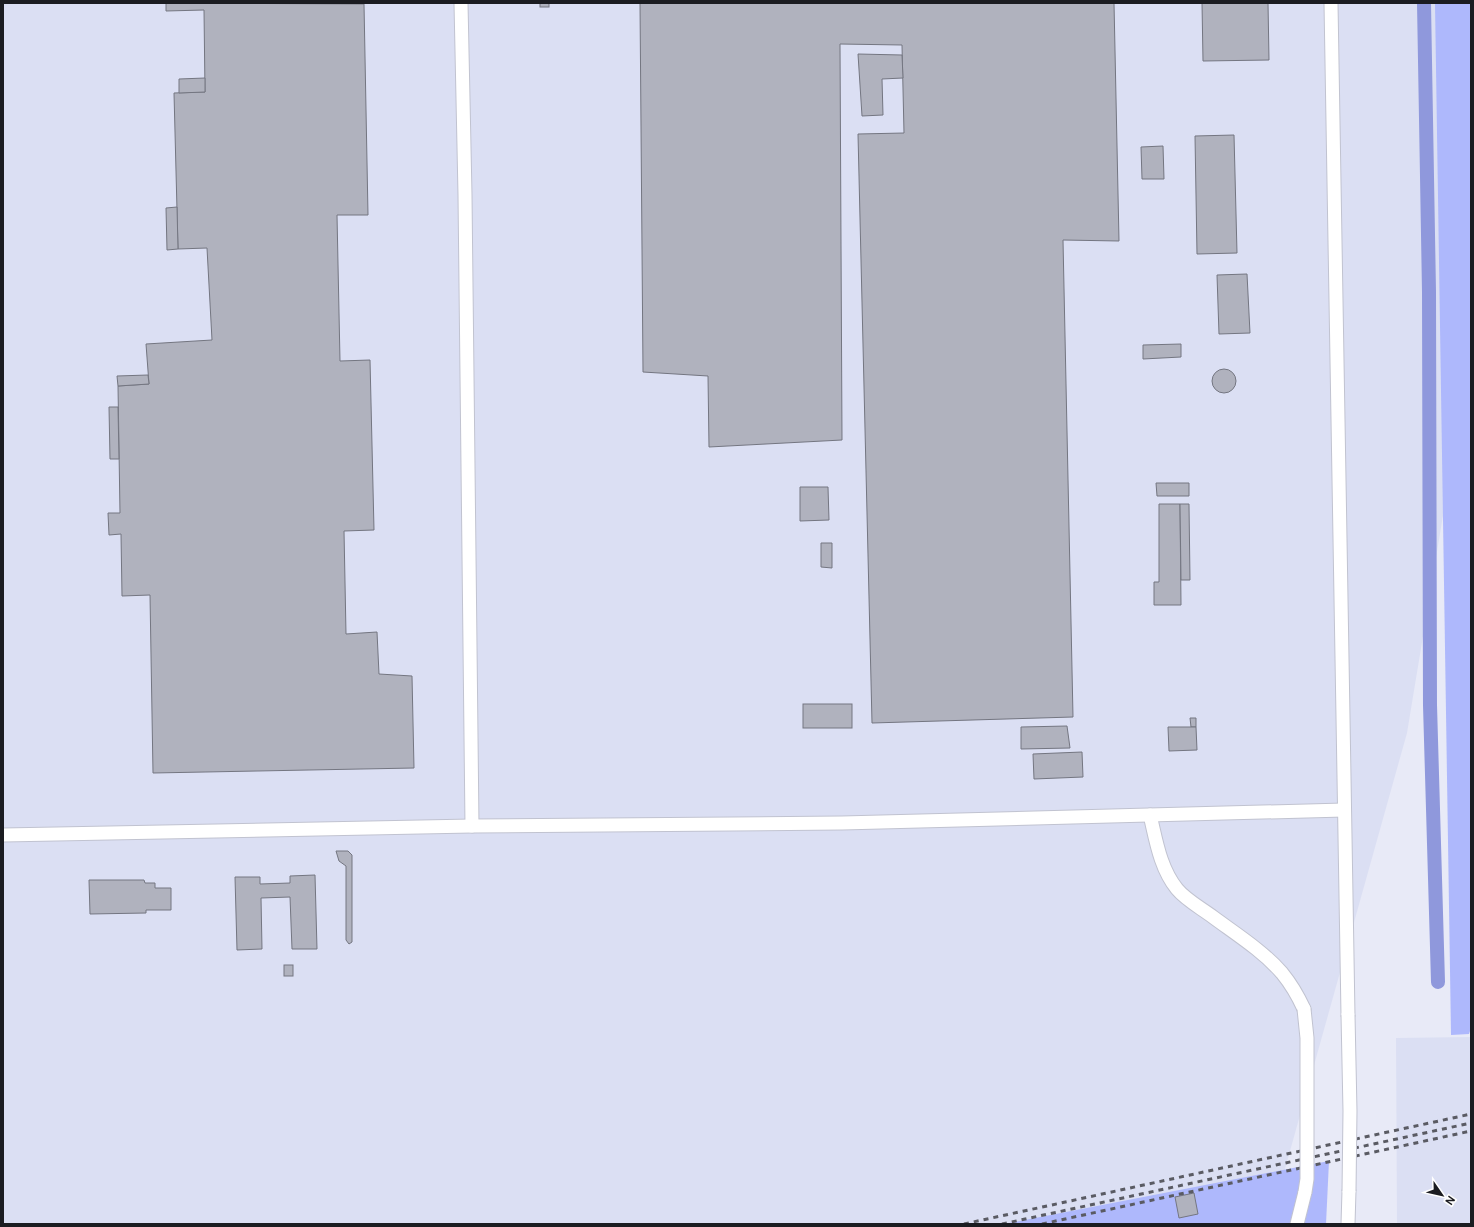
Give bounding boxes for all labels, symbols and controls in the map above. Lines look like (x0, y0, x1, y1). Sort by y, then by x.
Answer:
north arrow (1422, 1175, 1462, 1215)
text: N (1442, 1193, 1458, 1208)

